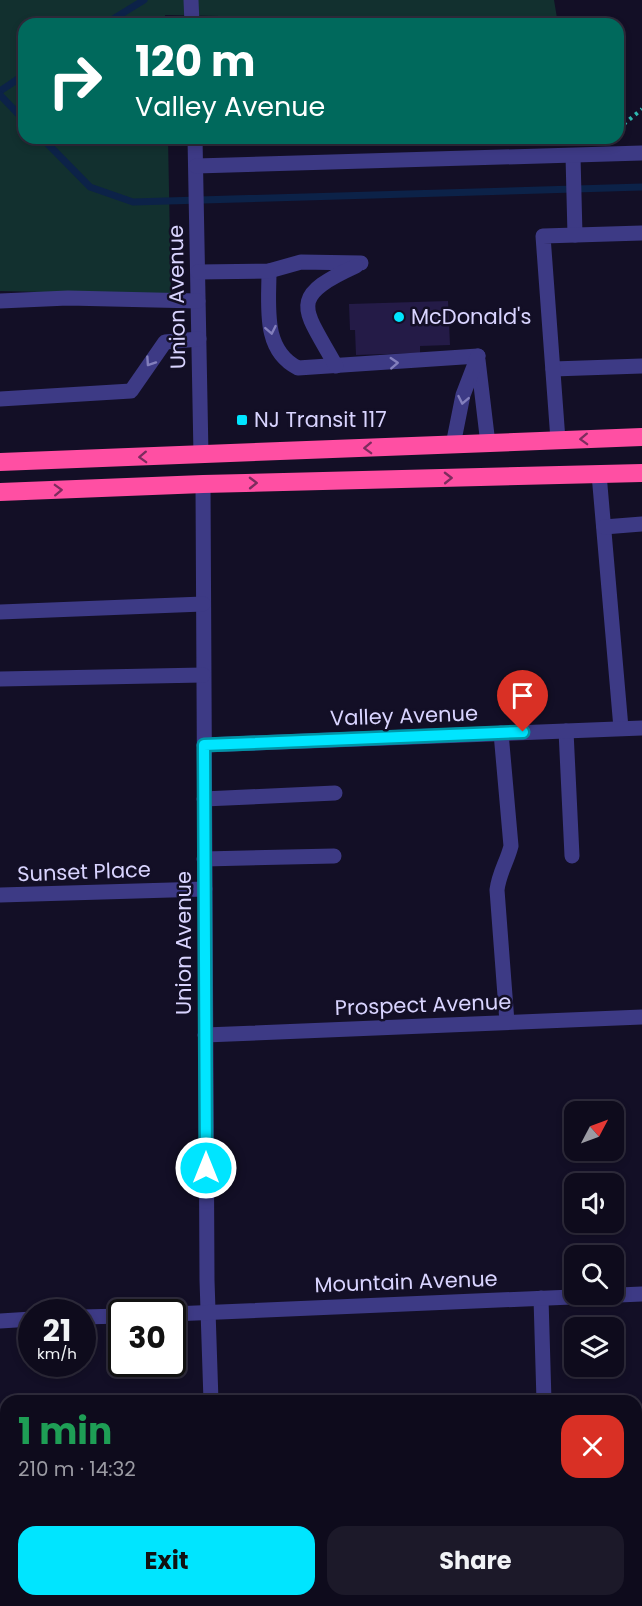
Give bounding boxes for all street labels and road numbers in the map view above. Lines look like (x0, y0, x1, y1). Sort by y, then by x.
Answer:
street label: Union Avenue (161, 225, 192, 369)
street label: Valley Avenue (330, 698, 478, 733)
street label: Sunset Place (17, 855, 151, 888)
street label: Union Avenue (169, 871, 198, 1015)
street label: Prospect Avenue (334, 987, 512, 1022)
street label: Mountain Avenue (314, 1264, 498, 1299)

